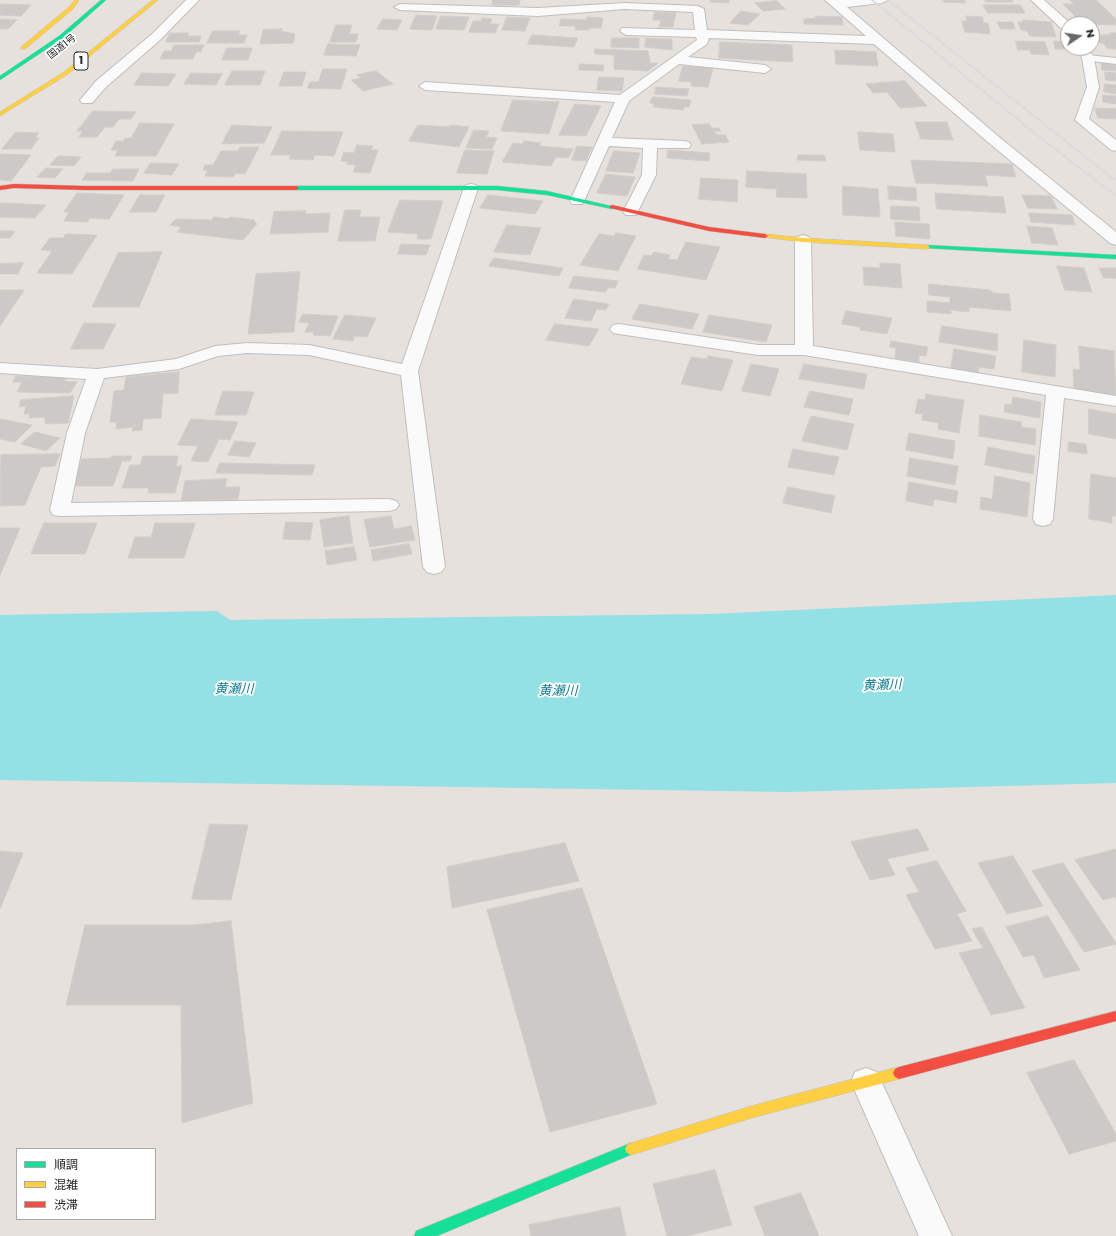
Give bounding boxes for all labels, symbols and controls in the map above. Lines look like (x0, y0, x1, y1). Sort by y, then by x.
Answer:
north arrow (1060, 16, 1100, 56)
text: N (1082, 28, 1099, 39)
street label: 国道1号 (45, 32, 79, 62)
road number: 1 (74, 52, 88, 70)
water label: 黄瀬川 (862, 678, 902, 694)
water label: 黄瀬川 (215, 682, 253, 698)
water label: 黄瀬川 (539, 684, 577, 700)
legend (16, 1148, 156, 1220)
text: 順調 (54, 1156, 78, 1173)
text: 混雑 (54, 1176, 78, 1193)
text: 渋滞 (54, 1196, 78, 1213)

